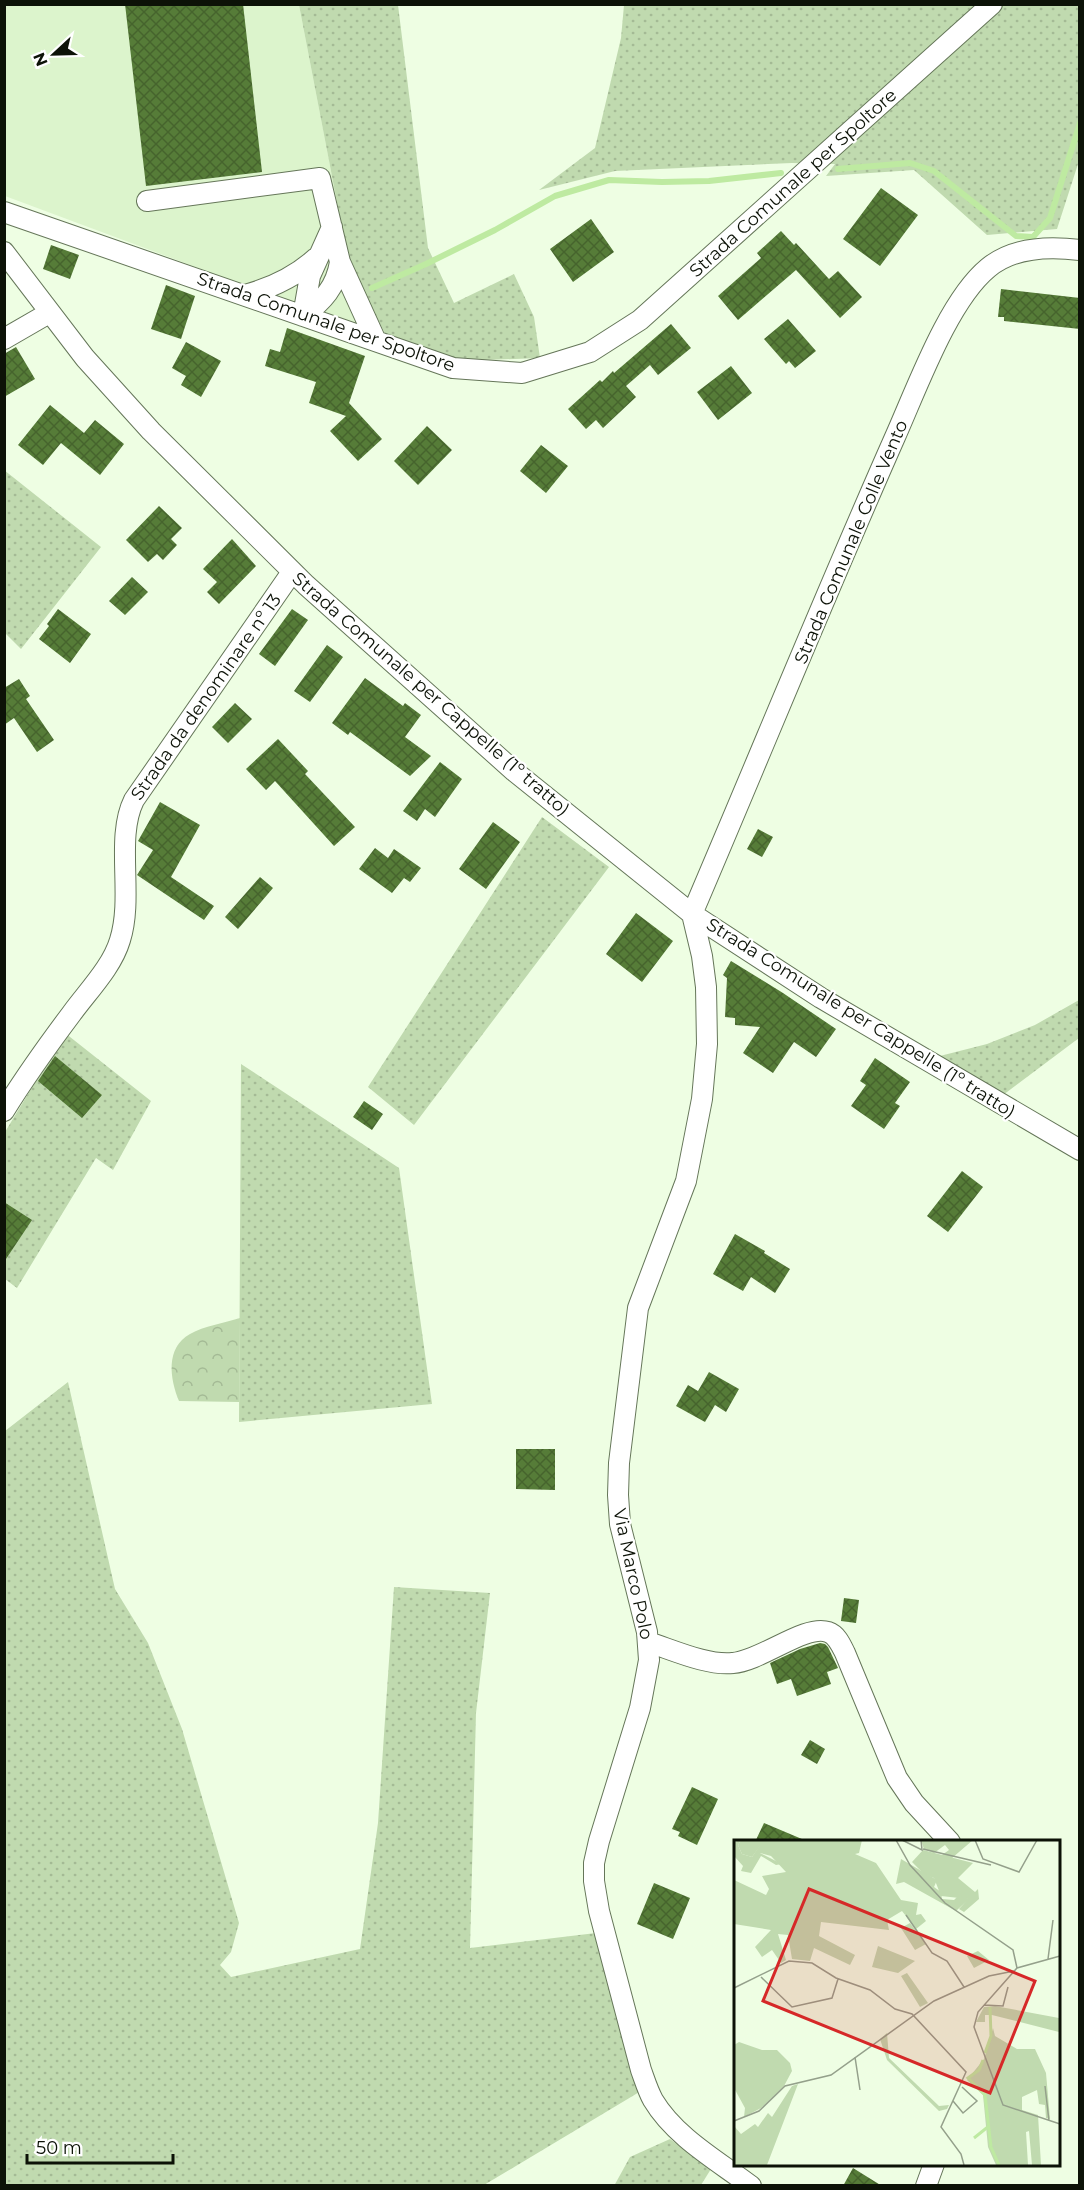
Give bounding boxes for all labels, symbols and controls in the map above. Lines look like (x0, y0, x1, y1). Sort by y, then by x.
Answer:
north arrow (24, 24, 84, 84)
text: N (29, 50, 52, 69)
street label: Strada Comunale per Spoltore (685, 84, 901, 282)
street label: Strada Comunale per Spoltore (194, 267, 458, 377)
street label: Strada Comunale Colle Vento (790, 417, 912, 667)
street label: Strada Comunale per Cappelle (1º tratto) (288, 568, 574, 820)
street label: Strada da denominare nº 13 (126, 590, 286, 804)
street label: Strada Comunale per Cappelle (1º tratto) (702, 913, 1020, 1123)
street label: Via Marco Polo (608, 1507, 658, 1641)
inset map (734, 1840, 1060, 2166)
scale bar (27, 2127, 172, 2165)
text: 50 m (36, 2137, 82, 2159)

